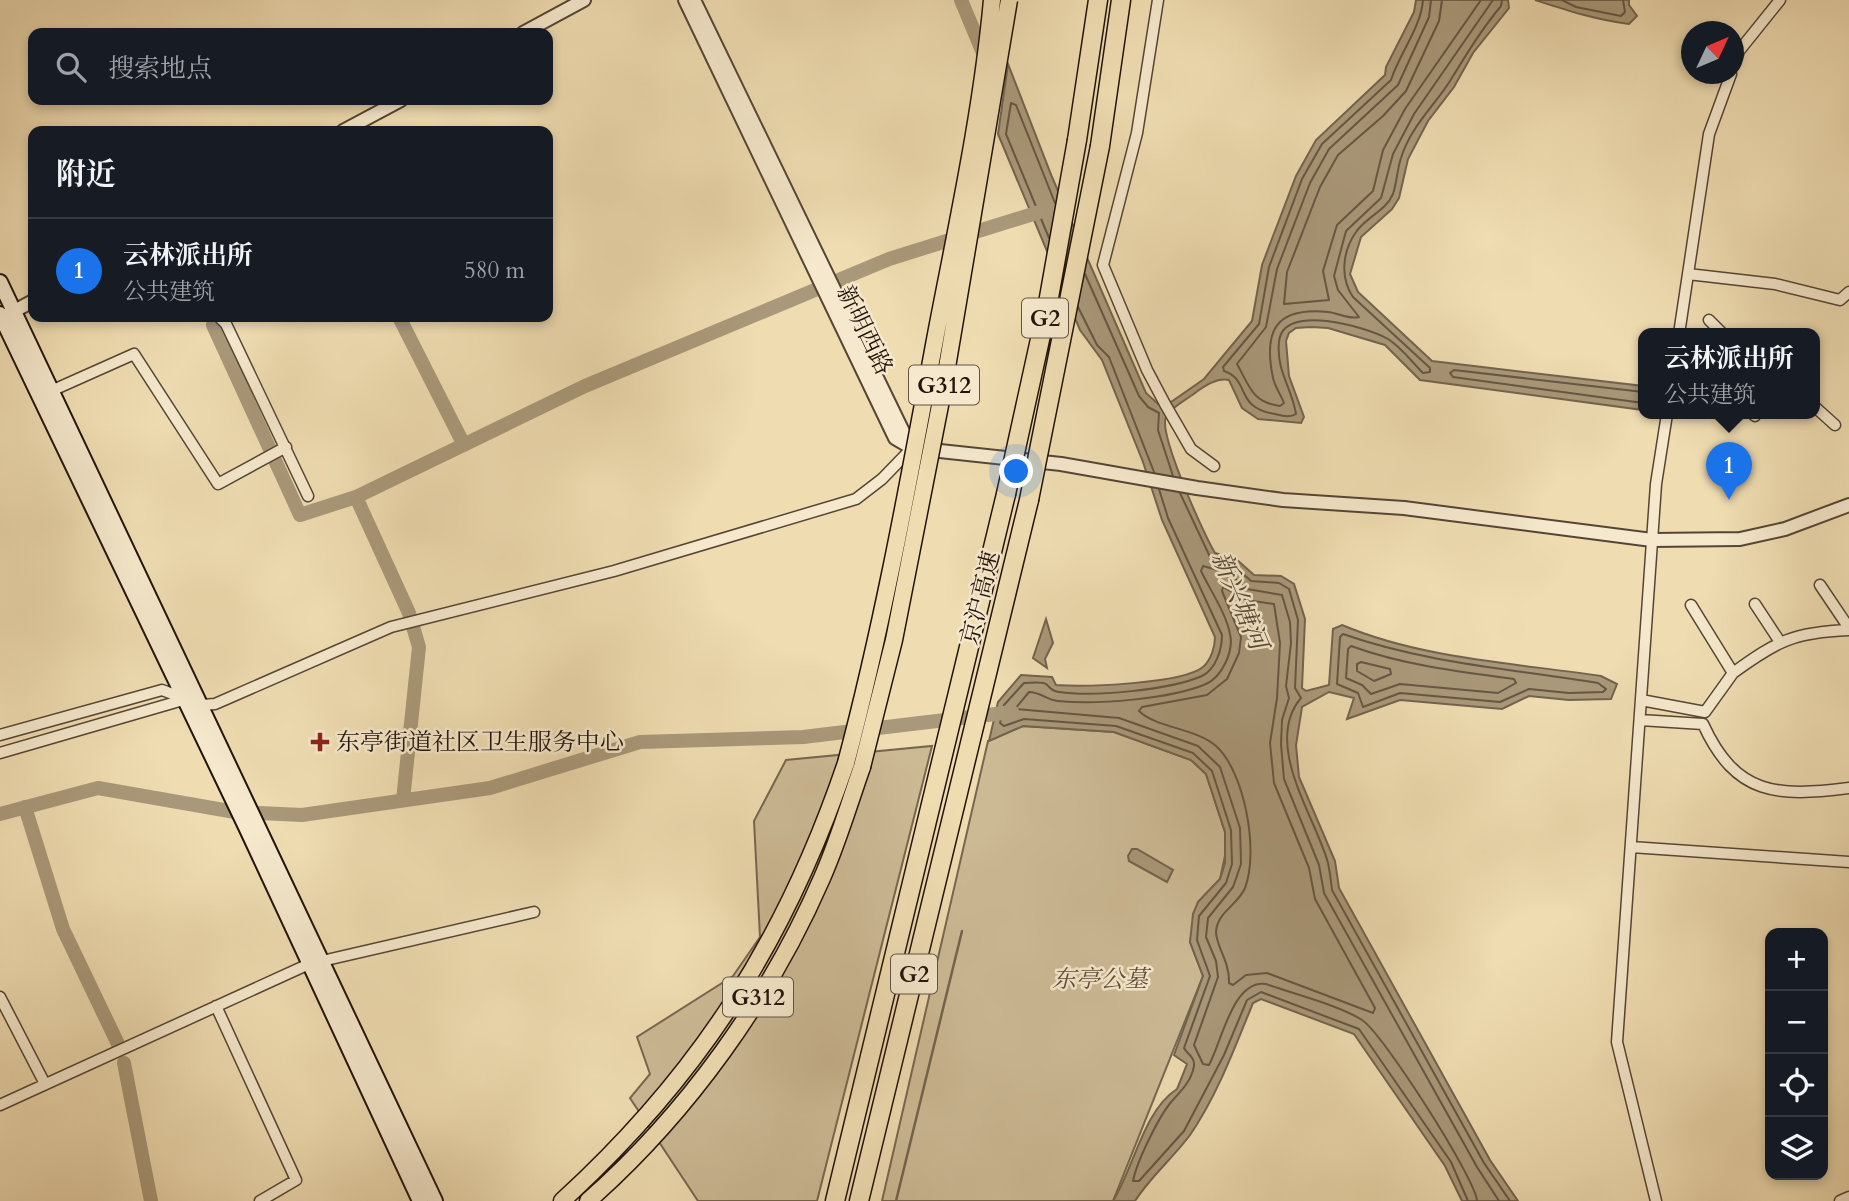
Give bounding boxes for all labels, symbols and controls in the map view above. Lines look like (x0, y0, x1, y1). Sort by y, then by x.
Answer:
north arrow (1681, 21, 1744, 84)
search box (28, 28, 553, 105)
icon: search (52, 48, 90, 86)
text: 搜索地点 (108, 51, 212, 86)
text: 附近 (56, 154, 116, 195)
text: 云林派出所 (123, 238, 253, 273)
text: 1 (73, 255, 85, 286)
text: 580 m (464, 255, 525, 286)
text: 公共建筑 (123, 276, 215, 307)
street label: 新明西路 (829, 280, 900, 381)
road number: G2 (1022, 298, 1068, 338)
popup (1638, 328, 1820, 419)
text: 云林派出所 (1664, 341, 1794, 376)
road number: G312 (909, 366, 979, 404)
text: 公共建筑 (1664, 379, 1756, 410)
pin: 1 (1706, 442, 1752, 500)
your location (999, 454, 1033, 488)
water label: 新兴塘河 (1203, 545, 1278, 659)
street label: 京沪高速 (953, 548, 1008, 649)
place label: 东亭街道社区卫生服务中心 (336, 726, 624, 759)
marker: 东亭街道社区卫生服务中心 (310, 732, 330, 752)
map controls (1765, 928, 1828, 1180)
button: + (1765, 928, 1828, 991)
road number: G2 (891, 954, 937, 993)
park label: 东亭公墓 (1052, 963, 1152, 996)
road number: G312 (723, 978, 793, 1016)
button: − (1765, 991, 1828, 1054)
button: locate (1765, 1054, 1828, 1117)
button: layers (1765, 1117, 1828, 1180)

